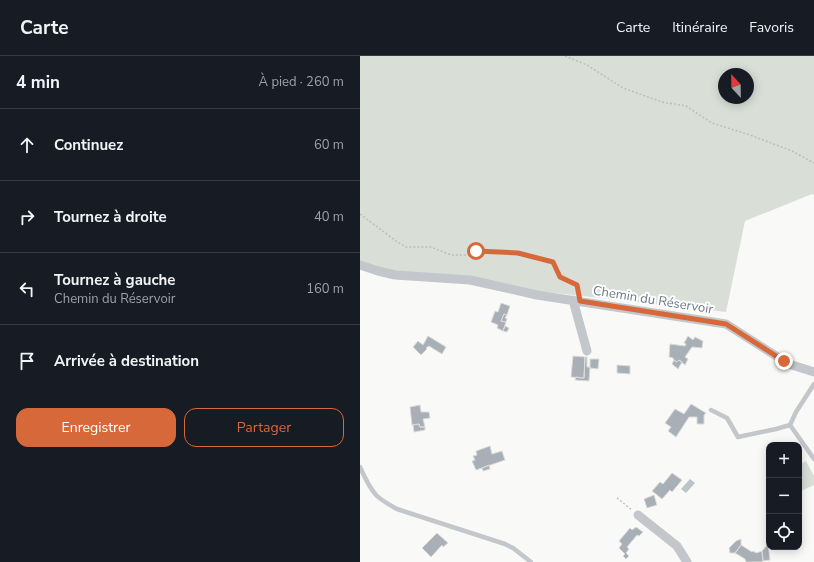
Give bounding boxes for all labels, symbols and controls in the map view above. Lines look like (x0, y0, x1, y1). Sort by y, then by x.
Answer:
text: Carte (20, 15, 68, 41)
text: Carte (616, 18, 650, 37)
text: Itinéraire (672, 18, 727, 37)
text: Favoris (749, 18, 794, 37)
north arrow (718, 68, 754, 104)
text: 4 min (16, 71, 60, 94)
text: À pied · 260 m (259, 73, 344, 91)
icon: ahead (16, 134, 38, 156)
text: Continuez (54, 135, 123, 155)
text: 60 m (314, 136, 344, 154)
icon: right (16, 206, 38, 228)
text: Tournez à droite (54, 207, 167, 227)
text: 40 m (314, 208, 344, 226)
route start (467, 242, 485, 260)
text: Tournez à gauche (54, 270, 176, 290)
icon: left (16, 278, 38, 300)
text: 160 m (306, 280, 344, 298)
street label: Chemin du Réservoir (592, 282, 715, 318)
text: Chemin du Réservoir (54, 290, 175, 308)
icon: arrive (16, 350, 38, 372)
text: Arrivée à destination (54, 351, 199, 371)
route end (775, 352, 793, 370)
button: Enregistrer (16, 408, 176, 447)
button: Partager (184, 408, 344, 447)
map controls (766, 442, 802, 550)
button: + (766, 442, 802, 478)
button: − (766, 478, 802, 514)
button: locate (766, 514, 802, 550)

